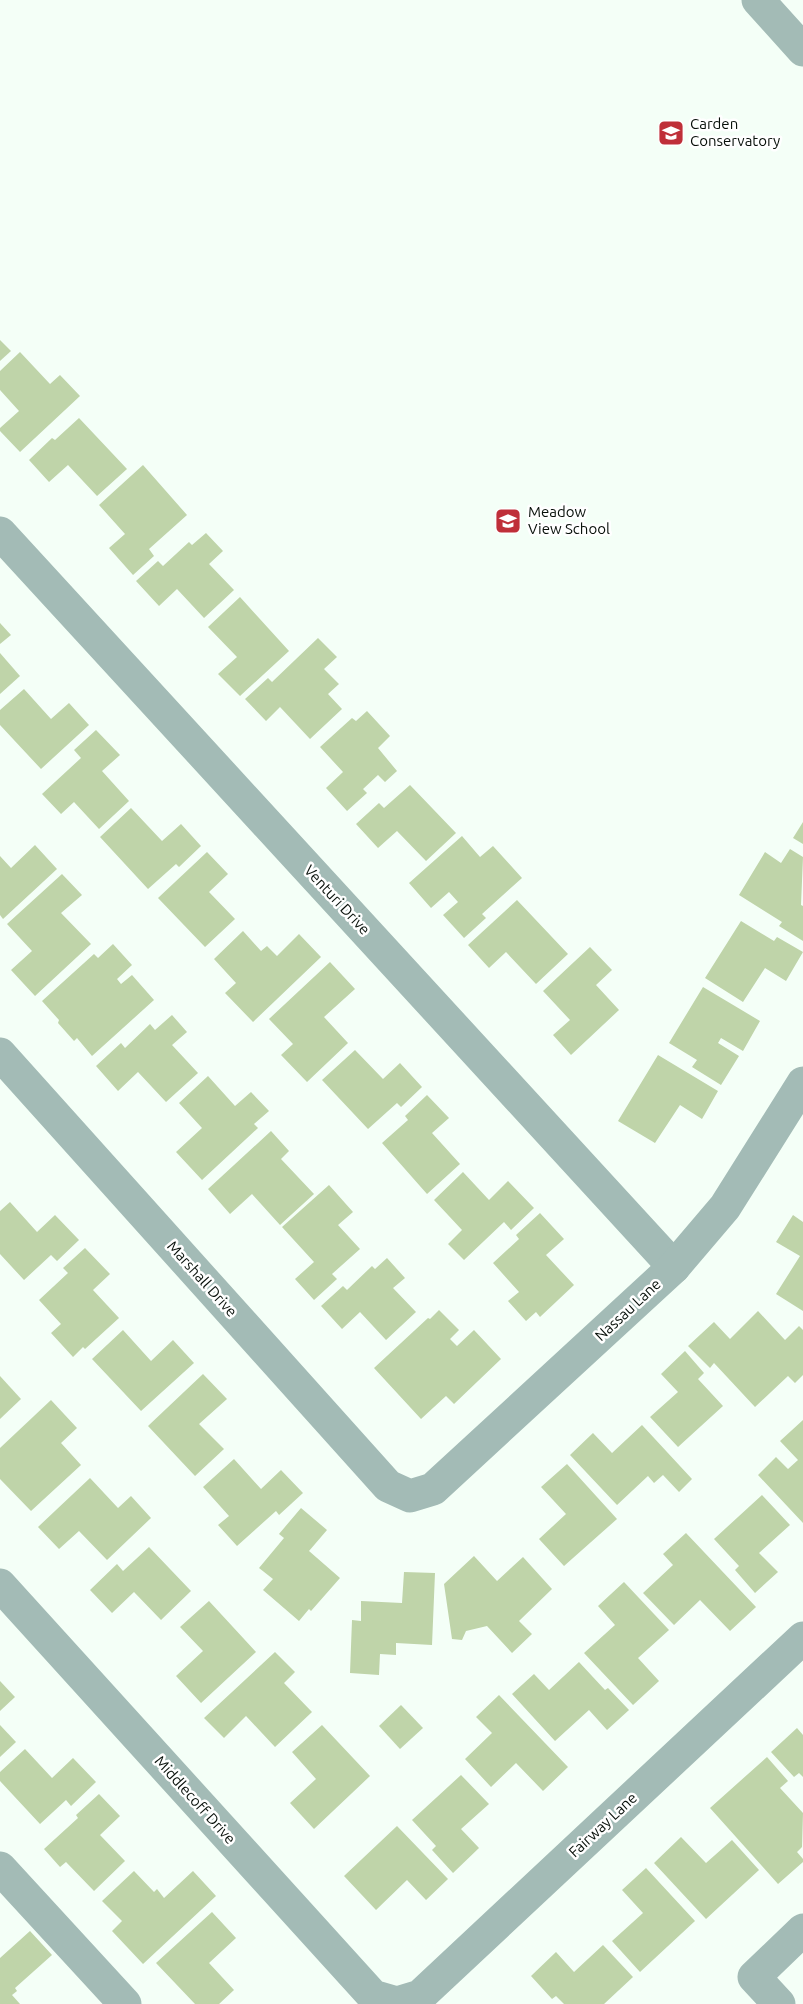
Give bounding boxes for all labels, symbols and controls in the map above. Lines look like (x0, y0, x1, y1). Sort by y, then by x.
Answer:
place label: Carden Conservatory (690, 115, 780, 149)
school or university icon: Carden Conservatory (656, 118, 686, 148)
place label: Meadow View School (528, 503, 610, 537)
school or university icon: Meadow View School (493, 506, 523, 536)
street label: Venturi Drive (301, 861, 374, 938)
street label: Marshall Drive (164, 1237, 241, 1320)
street label: Nassau Lane (591, 1275, 664, 1344)
street label: Middlecoff Drive (151, 1752, 239, 1847)
street label: Fairway Lane (565, 1789, 640, 1860)

